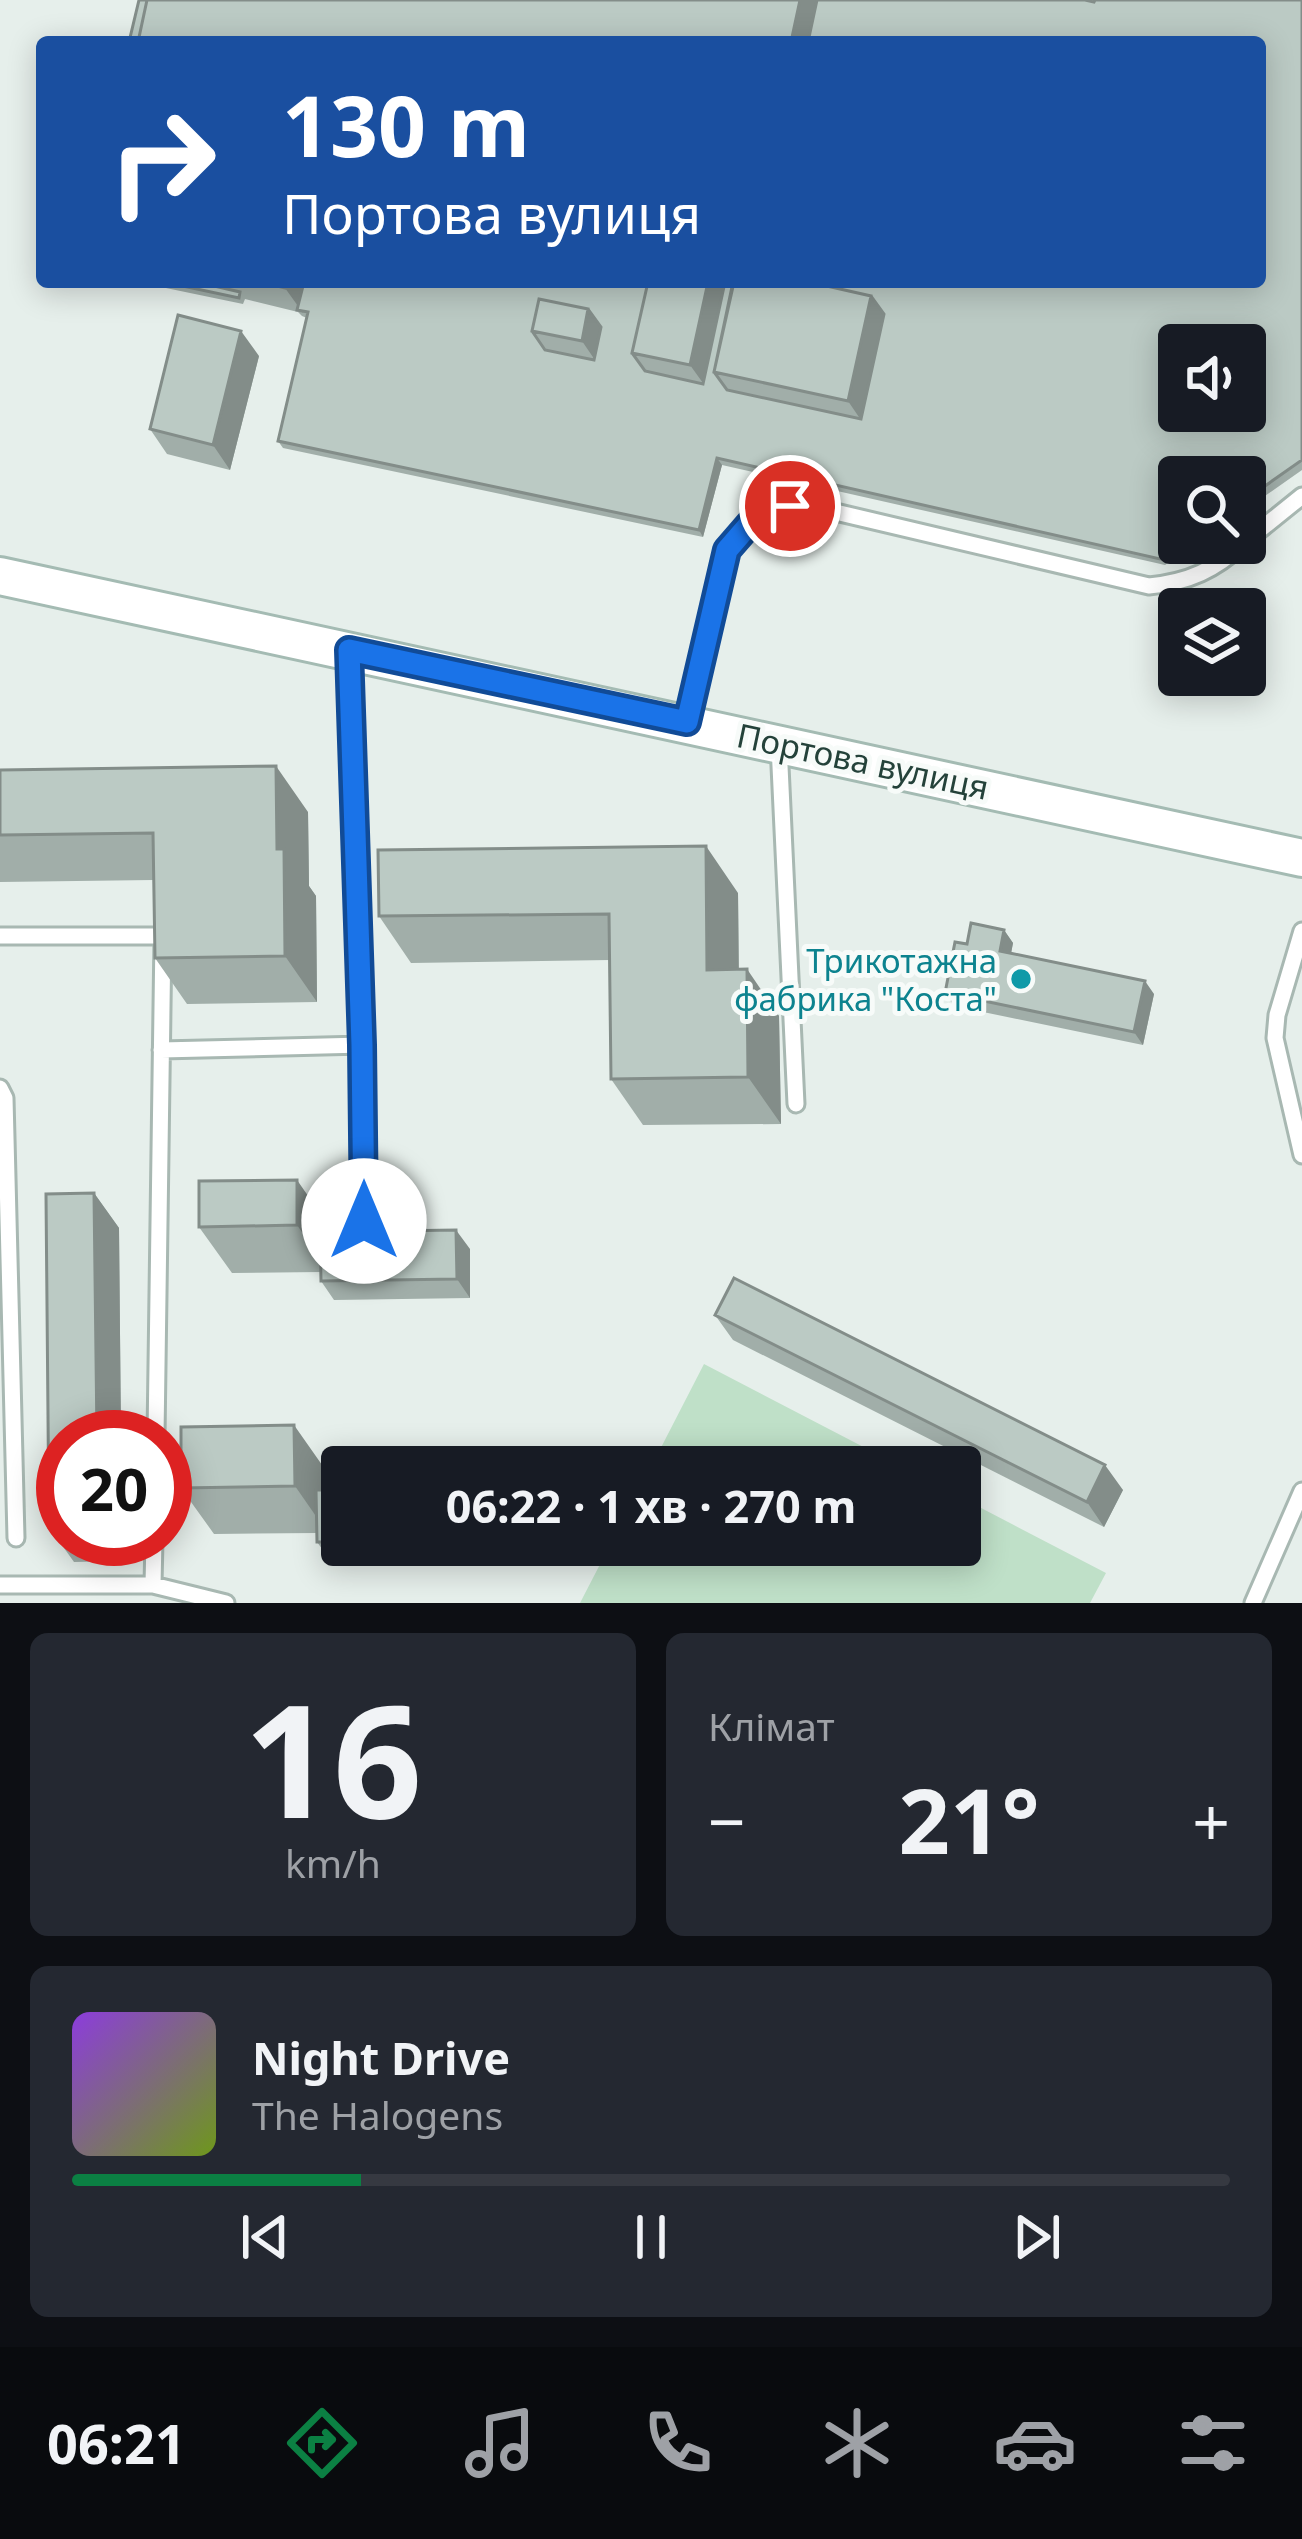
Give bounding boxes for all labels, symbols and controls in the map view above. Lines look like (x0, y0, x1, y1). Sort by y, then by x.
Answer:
text: 130 m (282, 67, 530, 182)
icon: right (84, 84, 240, 240)
text: Портова вулиця (282, 176, 701, 250)
map controls (1158, 324, 1266, 696)
button: sound (1158, 324, 1266, 432)
pin (739, 455, 841, 557)
button: search (1158, 456, 1266, 564)
icon: arrive (757, 473, 823, 539)
button: layers (1158, 588, 1266, 696)
street label: Портова вулиця (733, 712, 993, 810)
place label: Трикотажна фабрика "Коста" (734, 938, 997, 1021)
marker: Трикотажна фабрика "Коста" (1008, 966, 1034, 992)
position arrow (301, 1158, 427, 1284)
speed limit sign: 20 (36, 1410, 192, 1566)
text: 06:22 · 1 хв · 270 m (446, 1475, 856, 1536)
text: 16 (244, 1651, 422, 1864)
text: Клімат (708, 1699, 835, 1752)
text: 21° (898, 1758, 1040, 1880)
text: − (708, 1775, 746, 1865)
text: + (1192, 1775, 1230, 1865)
text: km/h (285, 1836, 381, 1889)
text: Night Drive (252, 2027, 510, 2088)
text: The Halogens (252, 2088, 503, 2141)
icon: previous (232, 2204, 298, 2270)
icon: pause (618, 2204, 684, 2270)
icon: next (1004, 2204, 1070, 2270)
icon: directions (280, 2401, 364, 2485)
icon: music (458, 2401, 542, 2485)
icon: phone (636, 2401, 720, 2485)
icon: climate (815, 2401, 899, 2485)
icon: car (993, 2401, 1077, 2485)
icon: filters (1171, 2401, 1255, 2485)
text: 06:21 (47, 2406, 186, 2480)

